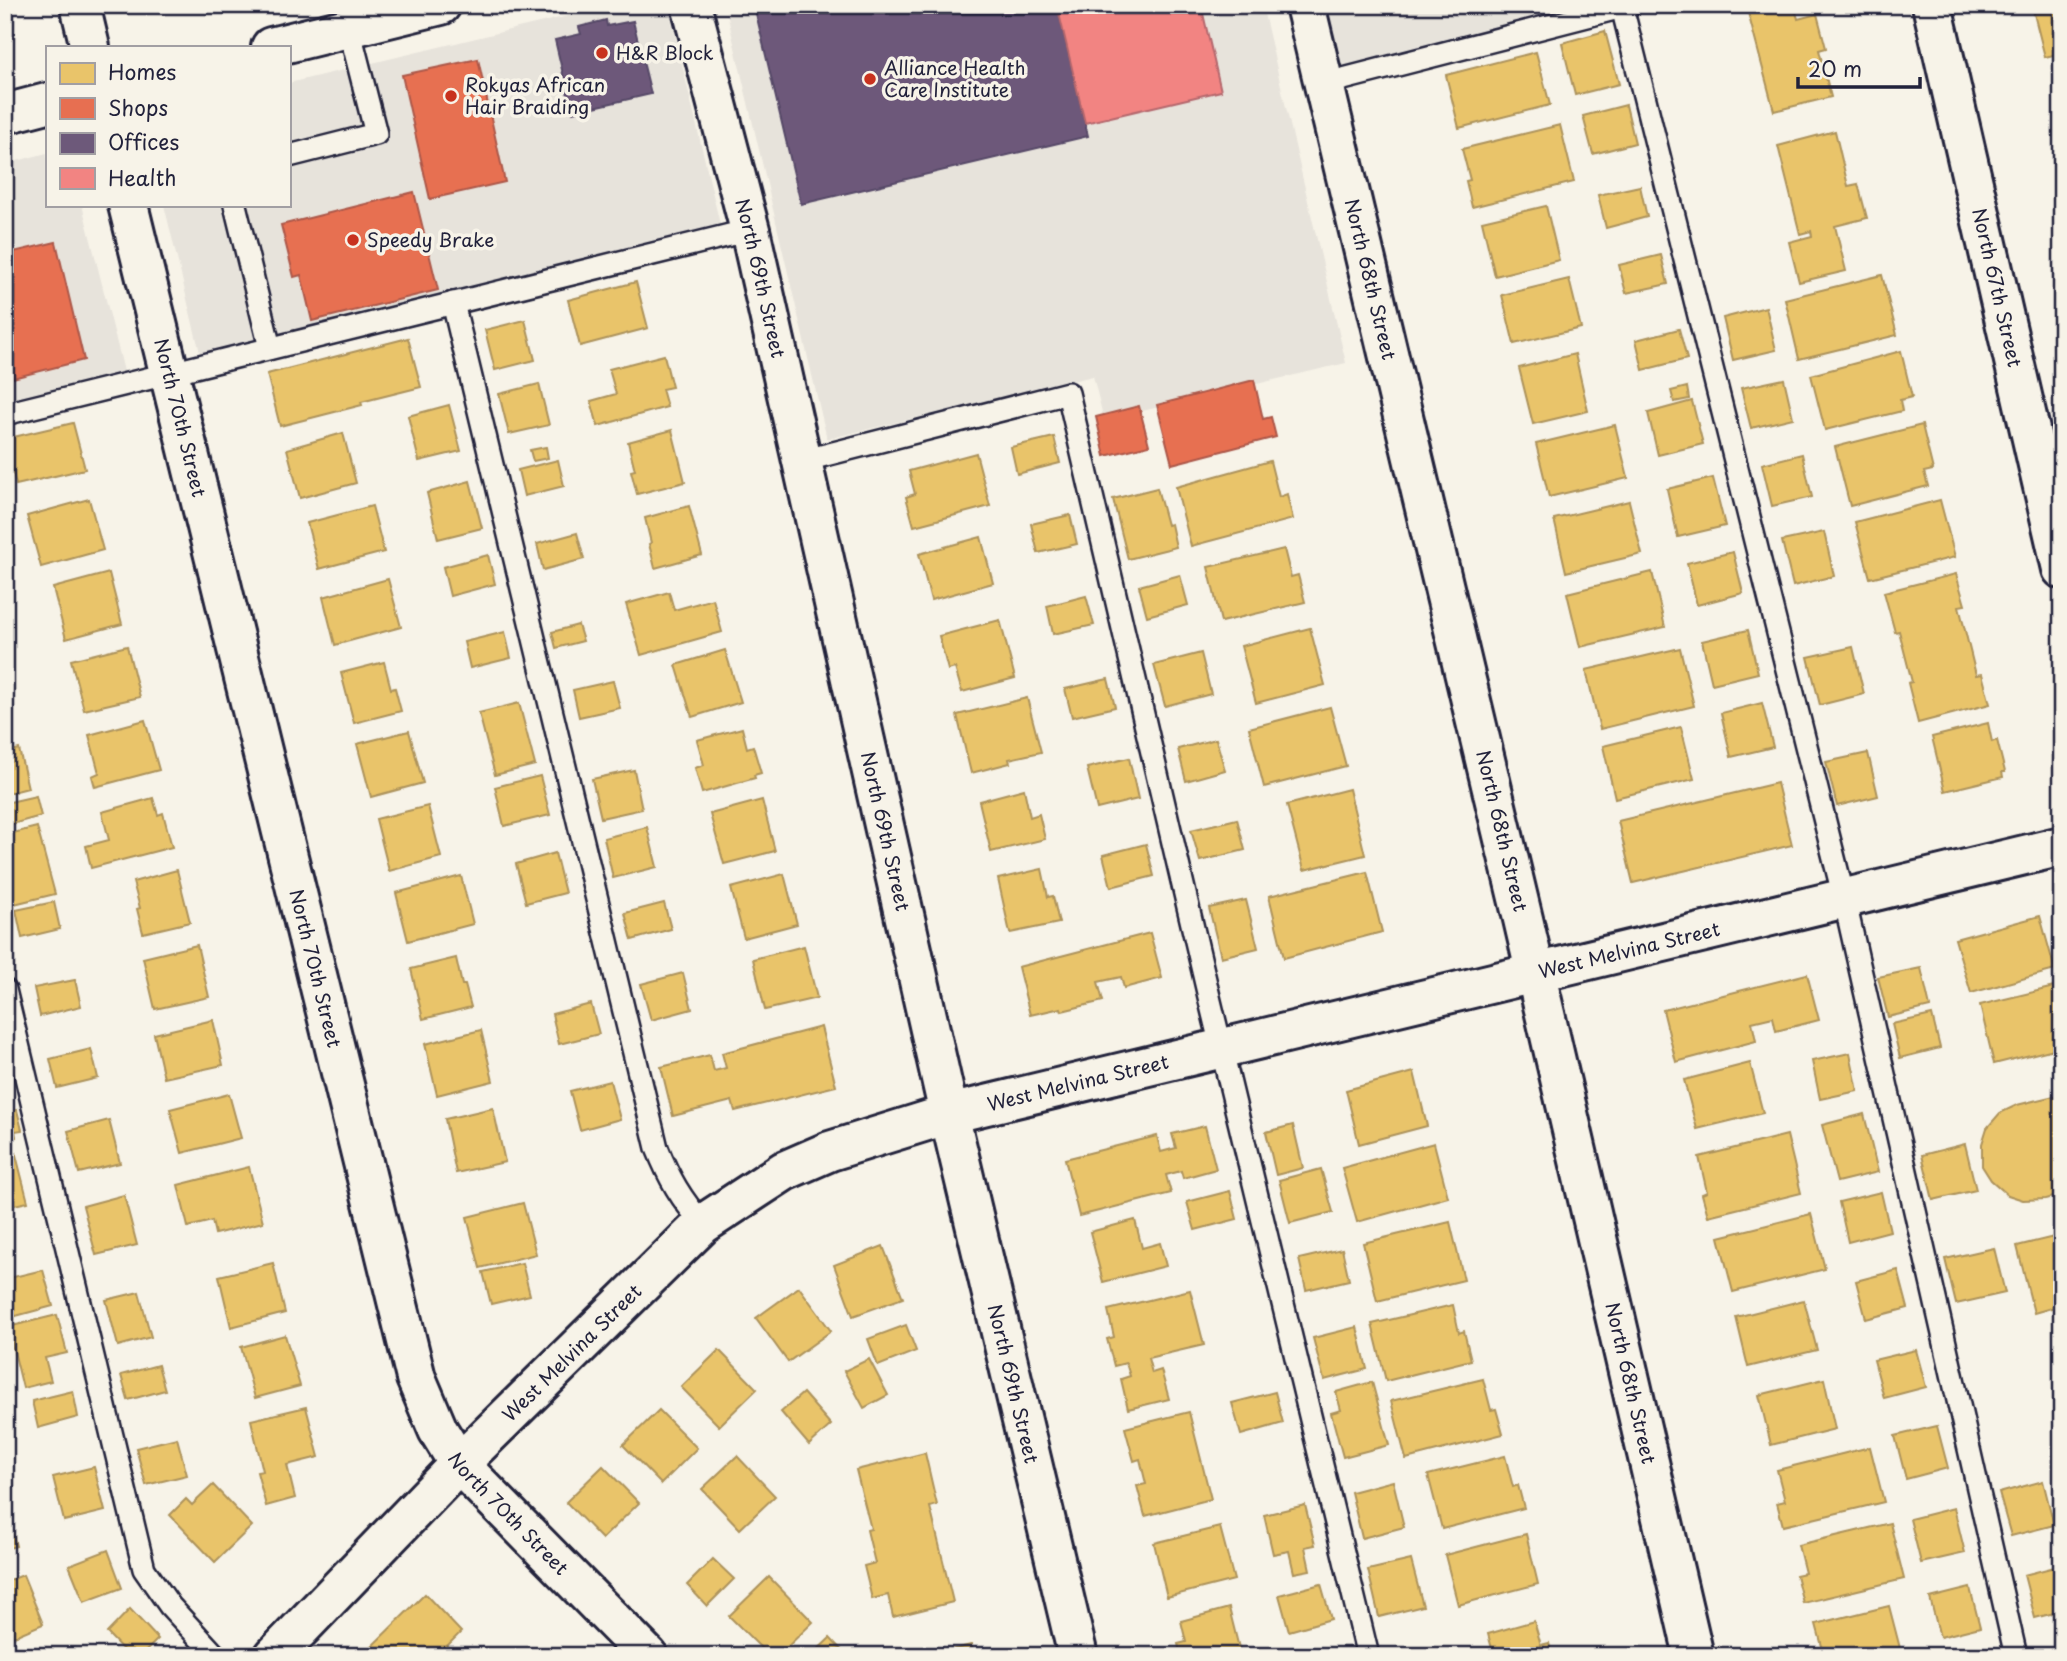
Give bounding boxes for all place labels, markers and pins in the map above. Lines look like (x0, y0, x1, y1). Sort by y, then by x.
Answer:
place label: H&R Block (616, 38, 714, 66)
marker: H&R Block (594, 45, 610, 61)
place label: Alliance Health Care Institute (884, 53, 1026, 103)
place label: Rokyas African Hair Braiding (465, 70, 605, 120)
marker: Alliance Health Care Institute (862, 71, 878, 87)
marker: Rokyas African Hair Braiding (443, 88, 459, 104)
place label: Speedy Brake (367, 225, 494, 253)
marker: Speedy Brake (345, 232, 361, 248)

